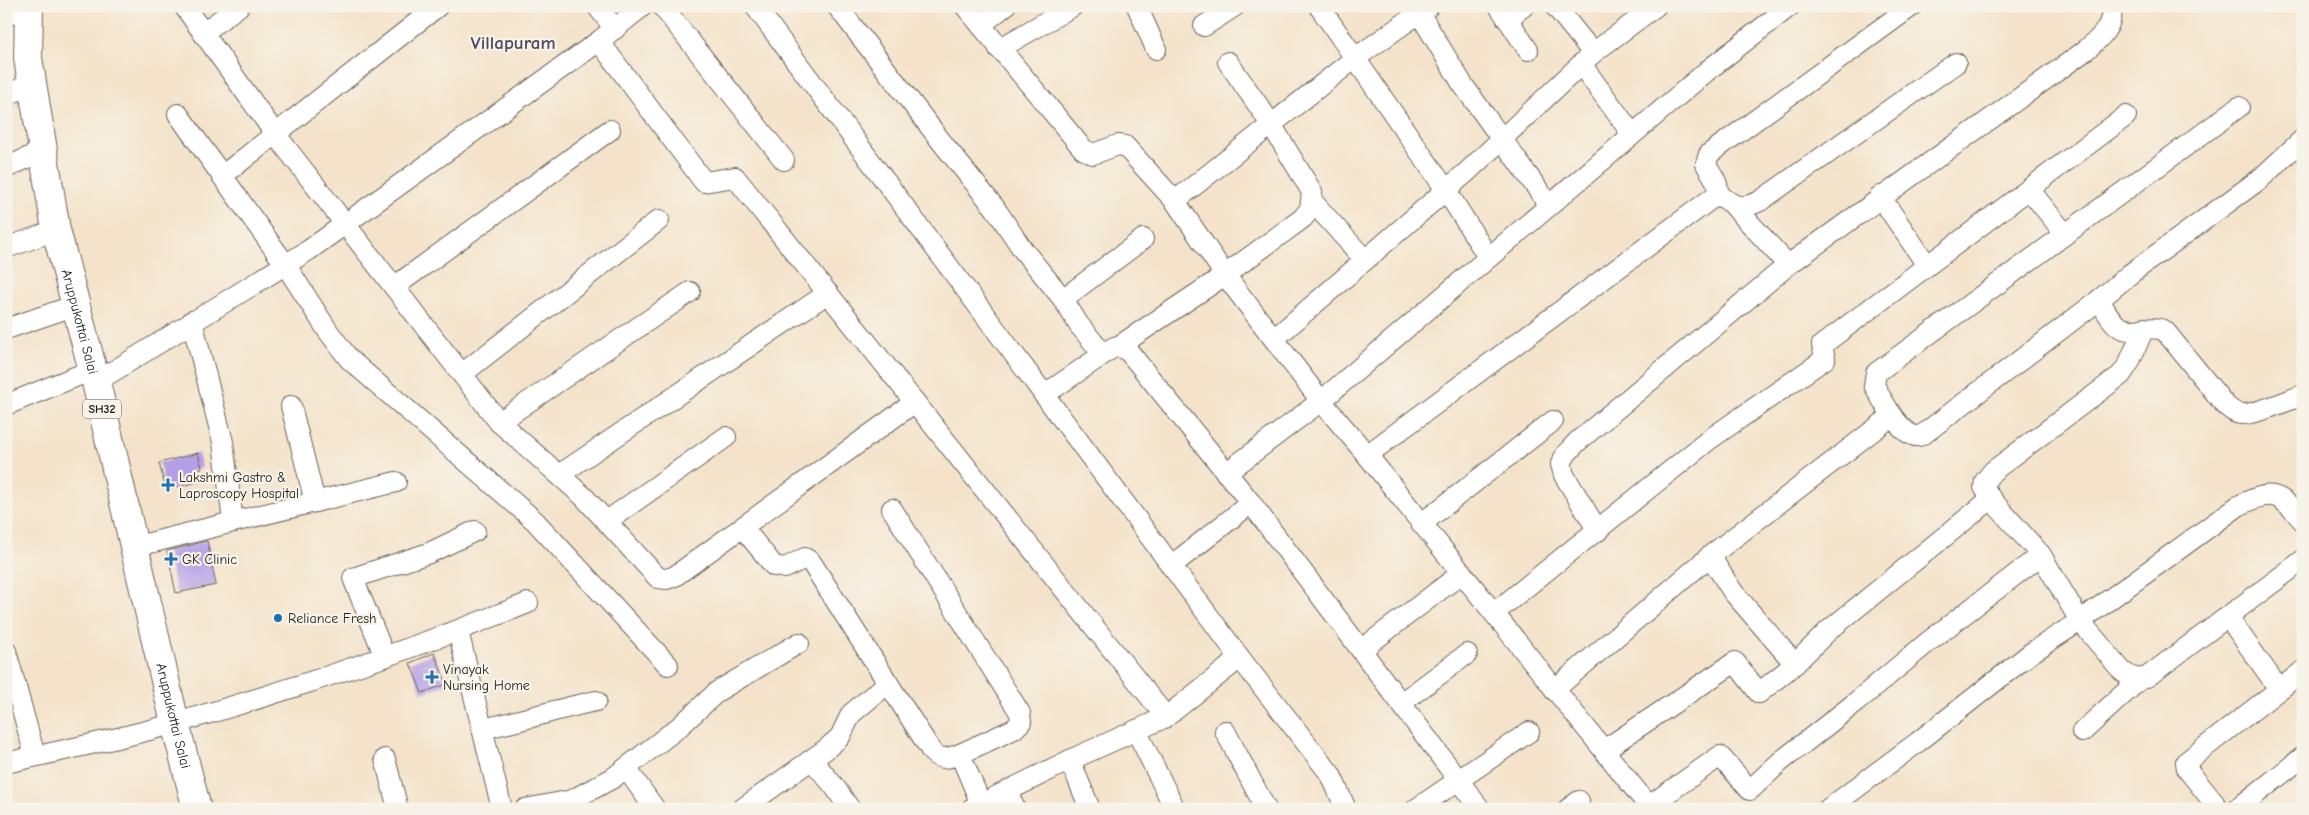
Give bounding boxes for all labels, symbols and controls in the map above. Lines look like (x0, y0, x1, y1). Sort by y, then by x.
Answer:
district label: Villapuram (470, 32, 556, 54)
street label: Aruppukottai Salai (58, 267, 102, 376)
road number: SH32 (83, 399, 121, 418)
place label: Lakshmi Gastro & Laproscopy Hospital (179, 469, 299, 502)
marker: Lakshmi Gastro & Laproscopy Hospital (161, 478, 175, 492)
place label: GK Clinic (182, 551, 237, 568)
marker: GK Clinic (164, 552, 178, 566)
place label: Reliance Fresh (288, 610, 377, 627)
marker: Reliance Fresh (272, 612, 284, 624)
street label: Aruppukottai Salai (153, 661, 195, 770)
place label: Vinayak Nursing Home (443, 661, 530, 694)
marker: Vinayak Nursing Home (425, 670, 439, 684)

